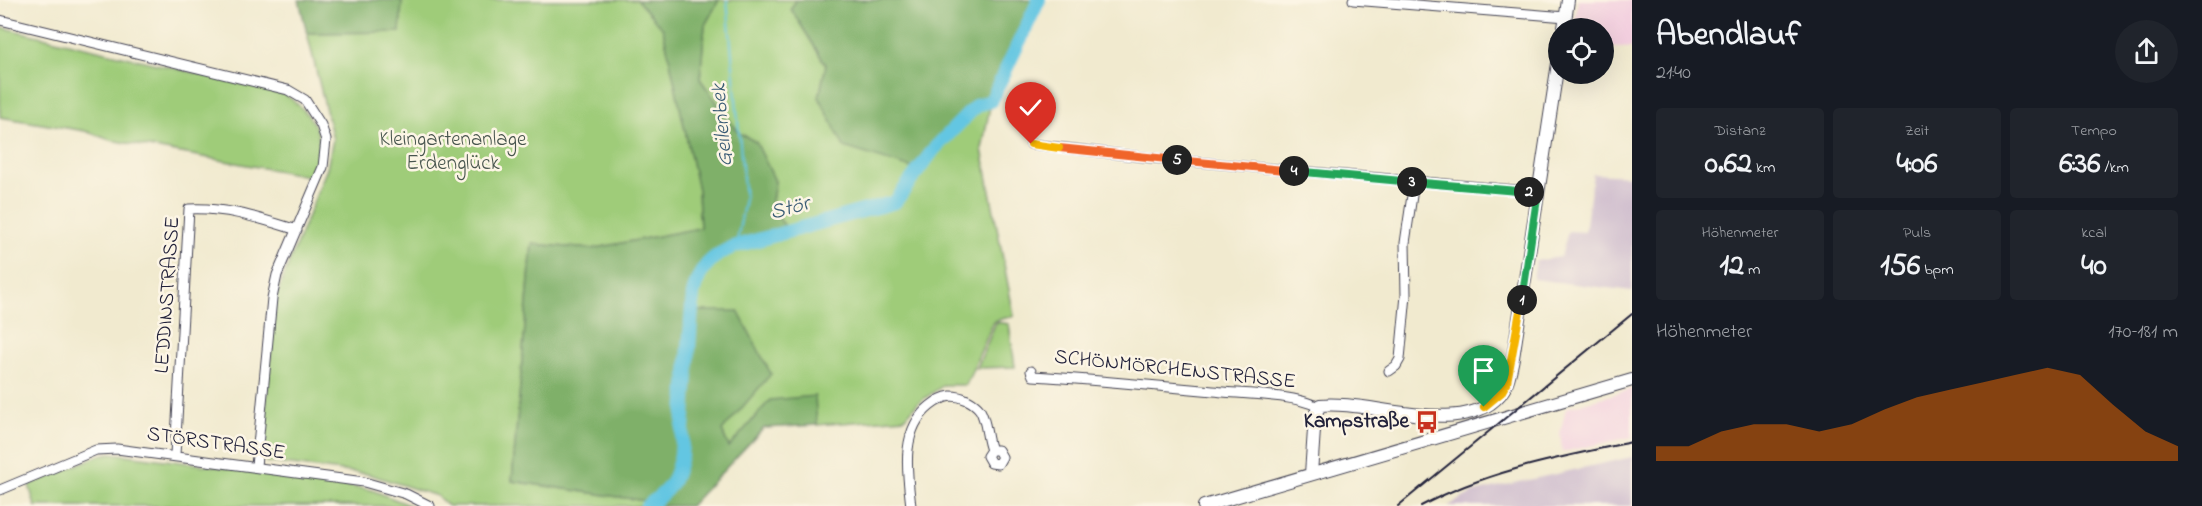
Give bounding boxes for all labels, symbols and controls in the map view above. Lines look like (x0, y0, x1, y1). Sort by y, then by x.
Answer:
text: Abendlauf (1656, 12, 1801, 60)
map controls (1548, 18, 1614, 84)
button: locate (1548, 18, 1614, 84)
button: share (2115, 20, 2178, 83)
text: 21:40 (1656, 59, 1691, 88)
water label: Geilenbek (703, 81, 743, 168)
pin (1005, 82, 1056, 144)
icon: check (1014, 91, 1047, 124)
text: Distanz (1714, 119, 1766, 143)
text: Zeit (1905, 119, 1929, 143)
text: Tempo (2071, 119, 2117, 143)
park label: Kleingartenanlage Erdenglück (380, 125, 527, 181)
text: 0.62 (1705, 143, 1752, 187)
text: 4:06 (1896, 143, 1938, 187)
text: 6:36 (2059, 143, 2100, 187)
pin: 5 (1162, 145, 1192, 175)
text: 5 (1172, 148, 1182, 172)
pin: 4 (1279, 156, 1309, 186)
text: km (1752, 156, 1775, 180)
text: /km (2100, 156, 2129, 180)
text: 4 (1291, 159, 1297, 183)
pin: 3 (1397, 167, 1427, 197)
text: 3 (1409, 170, 1415, 194)
pin: 2 (1514, 177, 1544, 207)
text: 2 (1525, 180, 1533, 204)
water label: Stör (767, 188, 816, 230)
street label: LEDDINSTRASSE (148, 216, 188, 374)
text: Höhenmeter (1702, 221, 1778, 245)
text: Puls (1903, 221, 1931, 245)
text: kcal (2081, 221, 2107, 245)
text: 12 (1720, 245, 1744, 289)
text: 156 (1880, 245, 1920, 289)
text: 40 (2081, 245, 2107, 289)
text: m (1744, 258, 1760, 282)
text: bpm (1920, 258, 1954, 282)
pin: 1 (1507, 285, 1537, 315)
text: 1 (1519, 288, 1525, 312)
text: Höhenmeter (1656, 318, 1752, 347)
text: 170–181 m (2108, 318, 2178, 347)
street label: SCHÖNMÖRCHENSTRASSE (1053, 342, 1297, 398)
pin (1458, 345, 1509, 407)
icon: arrive (1467, 354, 1500, 387)
place label: Kampstraße (1304, 407, 1410, 437)
bus stop icon: Kampstraße (1414, 409, 1440, 435)
street label: STÖRSTRASSE (145, 419, 287, 469)

